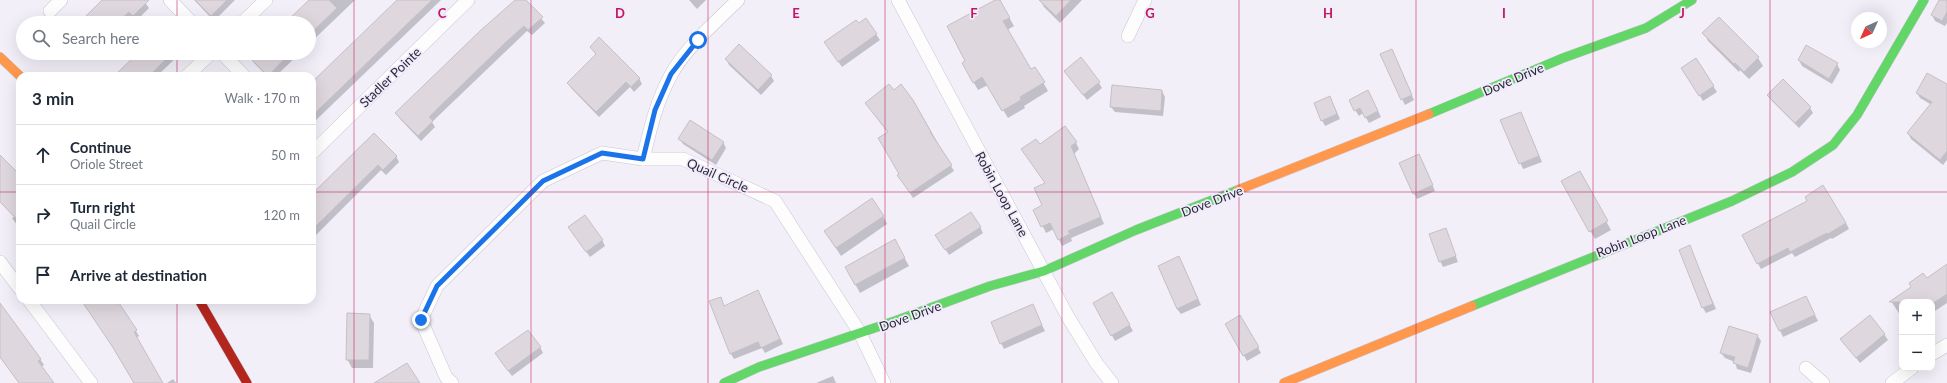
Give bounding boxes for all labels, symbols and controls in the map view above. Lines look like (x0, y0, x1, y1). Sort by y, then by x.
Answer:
text: C (438, 5, 447, 21)
text: D (615, 5, 625, 21)
text: E (792, 5, 800, 21)
text: F (970, 5, 978, 21)
text: G (1145, 5, 1155, 21)
text: H (1323, 5, 1333, 21)
text: I (1502, 5, 1506, 21)
text: J (1679, 5, 1685, 21)
north arrow (1851, 12, 1887, 48)
search box (16, 16, 316, 60)
icon: search (30, 27, 52, 49)
text: Search here (62, 29, 139, 47)
route start (689, 31, 707, 49)
street label: Stadler Pointe (356, 44, 424, 110)
street label: Dove Drive (1480, 59, 1546, 99)
text: 3 min (32, 88, 74, 109)
text: Walk · 170 m (224, 90, 300, 106)
text: Continue (70, 138, 131, 156)
icon: ahead (32, 144, 54, 166)
text: 50 m (271, 147, 300, 163)
street label: Robin Loop Lane (972, 149, 1032, 239)
street label: Quail Circle (685, 154, 751, 196)
text: Oriole Street (70, 156, 143, 172)
street label: Dove Drive (1179, 182, 1245, 220)
text: Turn right (70, 198, 135, 216)
icon: right (32, 204, 54, 226)
text: 120 m (263, 207, 300, 223)
street label: Robin Loop Lane (1594, 211, 1688, 260)
text: Quail Circle (70, 216, 136, 232)
icon: arrive (32, 264, 54, 286)
text: Arrive at destination (70, 266, 207, 284)
street label: Dove Drive (877, 297, 943, 335)
map controls (1899, 299, 1935, 371)
button: + (1899, 299, 1935, 335)
route end (412, 311, 430, 329)
button: − (1899, 335, 1935, 371)

